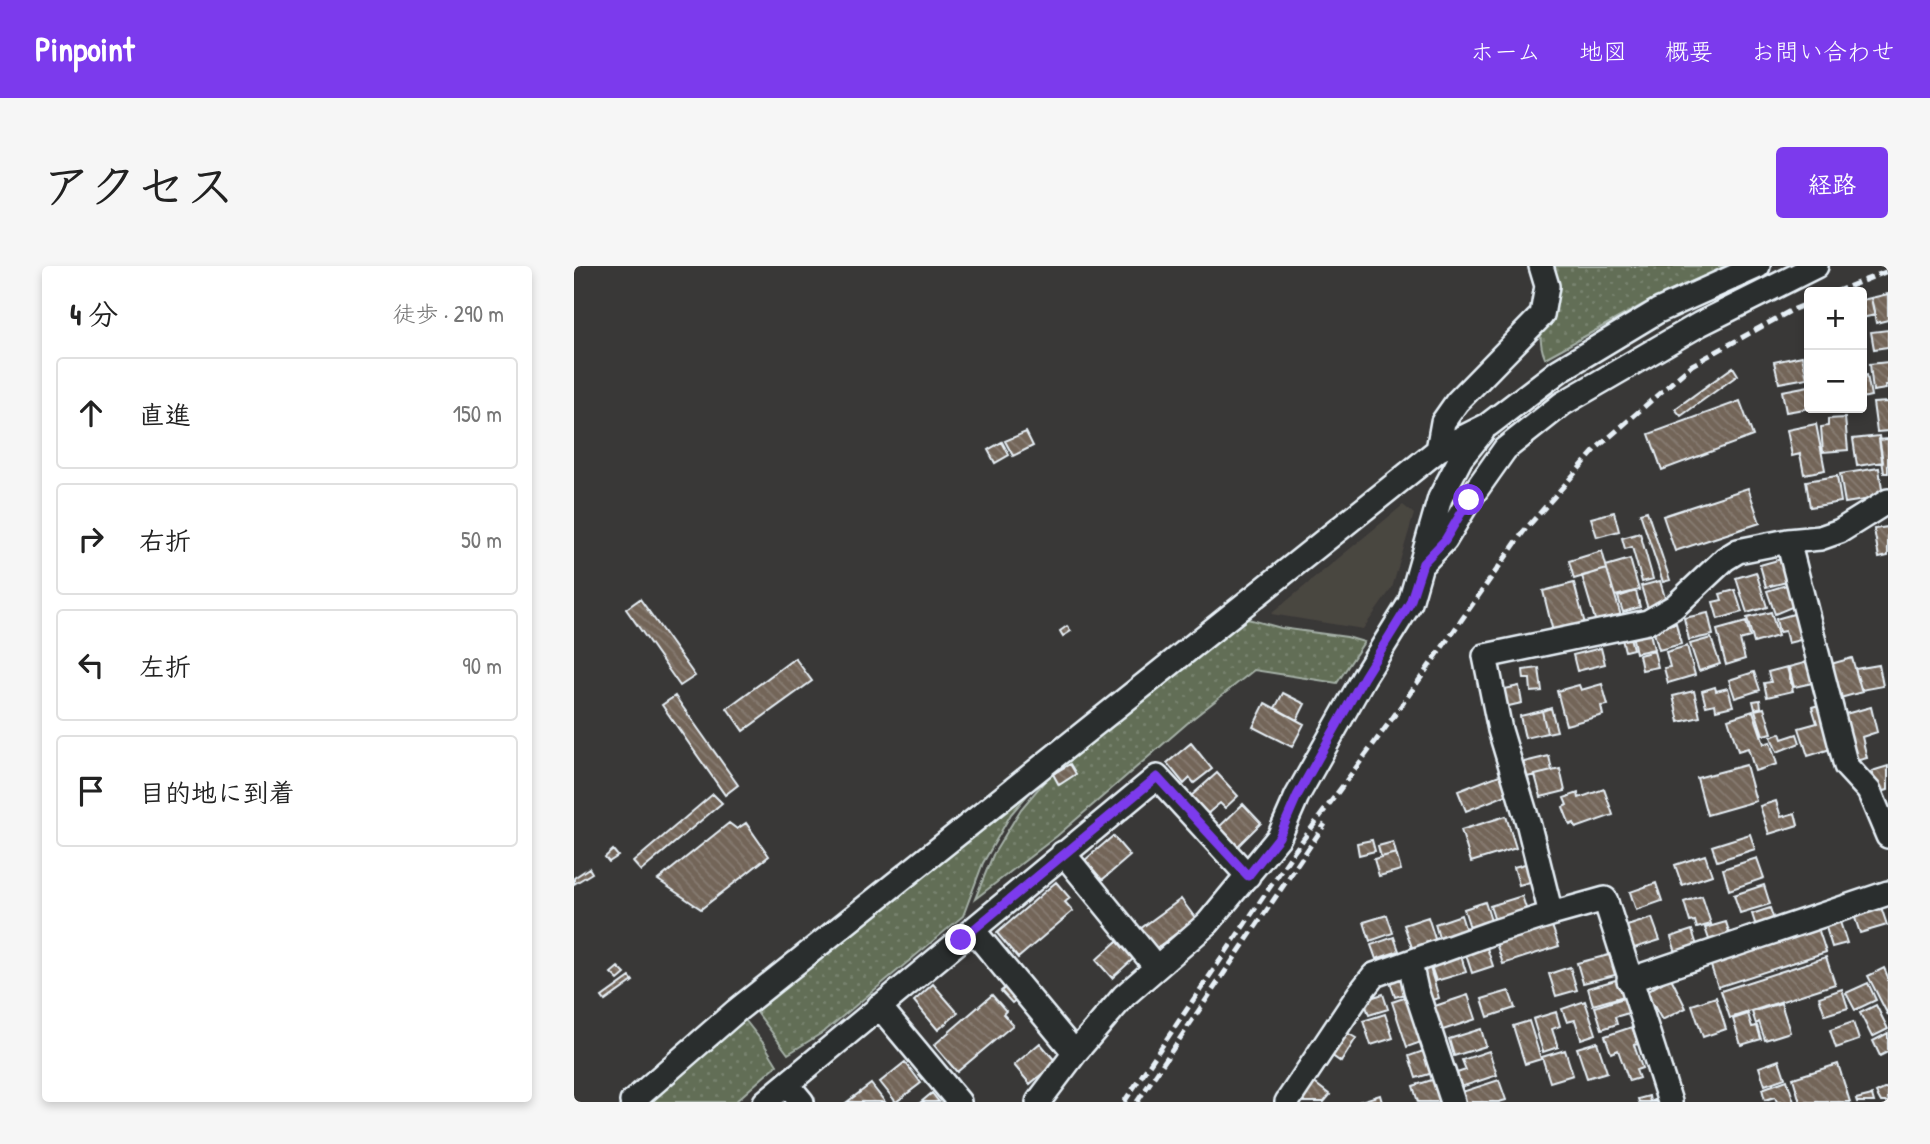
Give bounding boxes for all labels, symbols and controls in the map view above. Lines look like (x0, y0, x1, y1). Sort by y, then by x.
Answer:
text: Pinpoint (35, 27, 134, 71)
text: ホーム (1470, 35, 1541, 67)
text: 地図 (1579, 35, 1627, 67)
text: 概要 (1665, 35, 1713, 67)
text: お問い合わせ (1751, 35, 1895, 67)
button: 経路 (1776, 147, 1888, 218)
text: アクセス (42, 152, 235, 218)
map controls (1804, 287, 1867, 413)
button: + (1804, 287, 1867, 350)
text: 4 分 (70, 294, 118, 334)
text: 徒歩 · 290 m (392, 298, 504, 329)
button: − (1804, 350, 1867, 413)
icon: ahead (72, 394, 110, 432)
text: 直進 (139, 397, 191, 432)
text: 150 m (453, 398, 502, 429)
route start (1453, 484, 1484, 515)
icon: right (72, 520, 110, 558)
text: 右折 (139, 523, 191, 558)
text: 50 m (461, 524, 502, 555)
icon: left (72, 646, 110, 684)
text: 左折 (139, 649, 191, 684)
text: 90 m (462, 650, 502, 681)
icon: arrive (72, 772, 110, 810)
text: 目的地に到着 (139, 775, 295, 810)
route end (945, 924, 976, 955)

